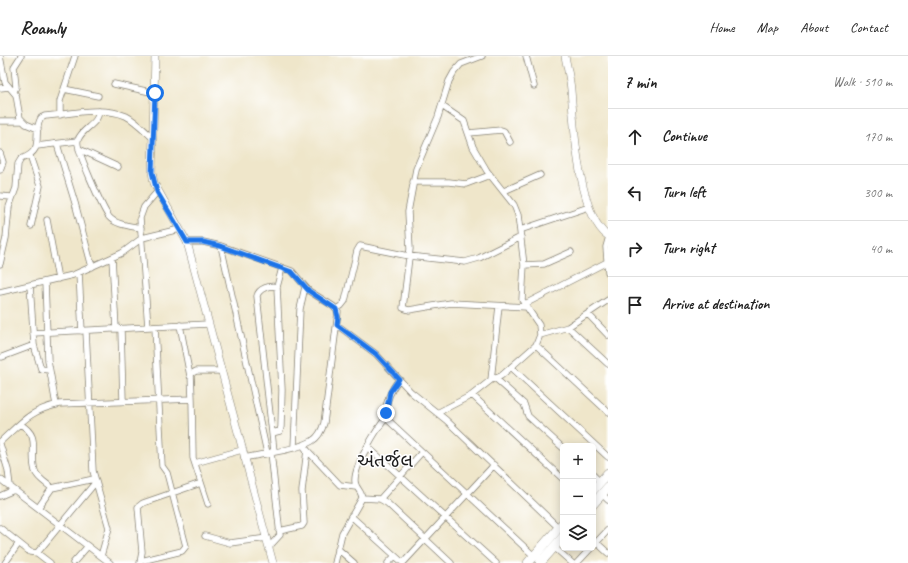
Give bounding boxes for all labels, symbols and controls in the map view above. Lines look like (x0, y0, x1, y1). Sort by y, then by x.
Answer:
text: Roamly (20, 16, 66, 40)
text: Home (709, 19, 735, 36)
text: Map (757, 19, 778, 36)
text: About (800, 19, 828, 36)
text: Contact (850, 19, 888, 36)
text: 7 min (624, 72, 657, 93)
text: Walk · 510 m (833, 74, 892, 90)
route start (146, 84, 164, 102)
icon: ahead (624, 126, 646, 148)
text: Continue (662, 127, 707, 146)
text: 170 m (864, 129, 892, 145)
icon: left (624, 182, 646, 204)
text: Turn left (662, 183, 705, 202)
text: 300 m (864, 185, 892, 201)
icon: right (624, 238, 646, 260)
text: Turn right (662, 239, 715, 258)
text: 40 m (870, 241, 892, 257)
icon: arrive (624, 294, 646, 316)
text: Arrive at destination (662, 295, 769, 314)
route end (377, 404, 395, 422)
map controls (560, 443, 596, 551)
button: + (560, 443, 596, 479)
district label: અંતર્જલ (357, 449, 413, 473)
button: − (560, 479, 596, 515)
button: layers (560, 515, 596, 551)

